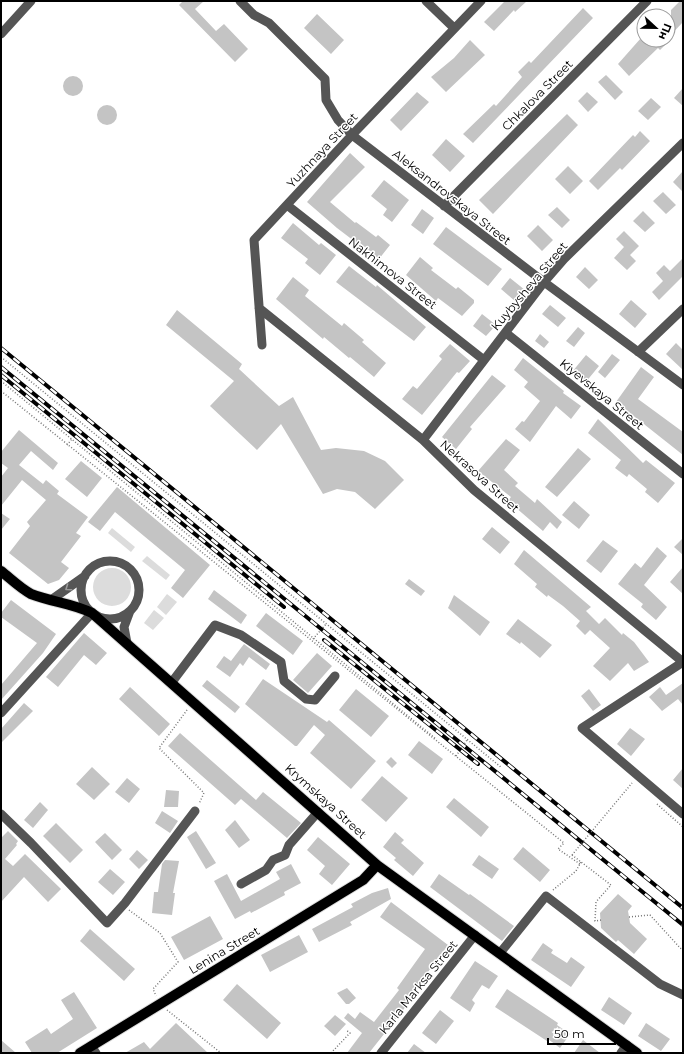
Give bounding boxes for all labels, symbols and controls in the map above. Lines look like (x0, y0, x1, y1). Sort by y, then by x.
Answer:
north arrow (636, 8, 676, 48)
text: Пн (656, 21, 675, 42)
street label: Chkalova Street (498, 56, 576, 134)
street label: Yuzhnaya Street (283, 109, 361, 191)
street label: Aleksandrovskaya Street (390, 146, 514, 248)
street label: Nakhimova Street (346, 234, 440, 312)
street label: Kuybysheva Street (488, 239, 571, 333)
street label: Kiyevskaya Street (557, 355, 647, 433)
street label: Nekrasova Street (437, 436, 523, 516)
one-way arrow (65, 583, 72, 591)
street label: Krymskaya Street (282, 760, 370, 842)
street label: Lenina Street (186, 923, 262, 977)
street label: Karla Marksa Street (376, 937, 460, 1037)
scale bar (548, 1020, 615, 1046)
text: 50 m (554, 1026, 585, 1041)

